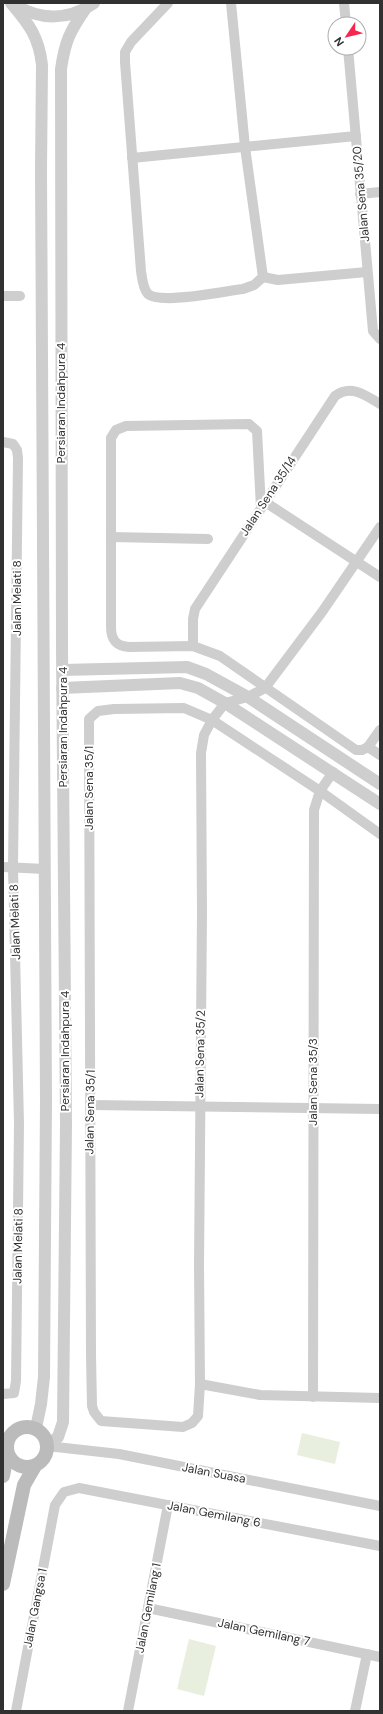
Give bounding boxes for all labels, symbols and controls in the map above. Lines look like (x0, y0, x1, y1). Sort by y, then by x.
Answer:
north arrow (327, 16, 367, 56)
text: N (331, 34, 347, 49)
street label: Jalan Sena 35/20 (349, 146, 373, 242)
street label: Persiaran Indahpura 4 (53, 343, 69, 463)
street label: Jalan Sena 35/14 (236, 453, 300, 539)
street label: Jalan Melati 8 (9, 560, 25, 636)
street label: Persiaran Indahpura 4 (55, 667, 71, 787)
street label: Jalan Sena 35/1 (81, 746, 97, 830)
street label: Jalan Melati 8 (6, 884, 24, 960)
street label: Persiaran Indahpura 4 (57, 991, 73, 1111)
street label: Jalan Sena 35/2 (191, 1010, 209, 1098)
street label: Jalan Sena 35/3 (305, 1038, 321, 1126)
street label: Jalan Sena 35/1 (81, 1070, 99, 1154)
street label: Jalan Melati 8 (9, 1208, 27, 1284)
street label: Jalan Suasa (181, 1459, 247, 1487)
street label: Jalan Gemilang 6 (166, 1497, 262, 1531)
street label: Jalan Gemilang 1 (131, 1562, 165, 1654)
street label: Jalan Gangsa 1 (19, 1567, 51, 1649)
street label: Jalan Gemilang 7 (217, 1614, 311, 1650)

